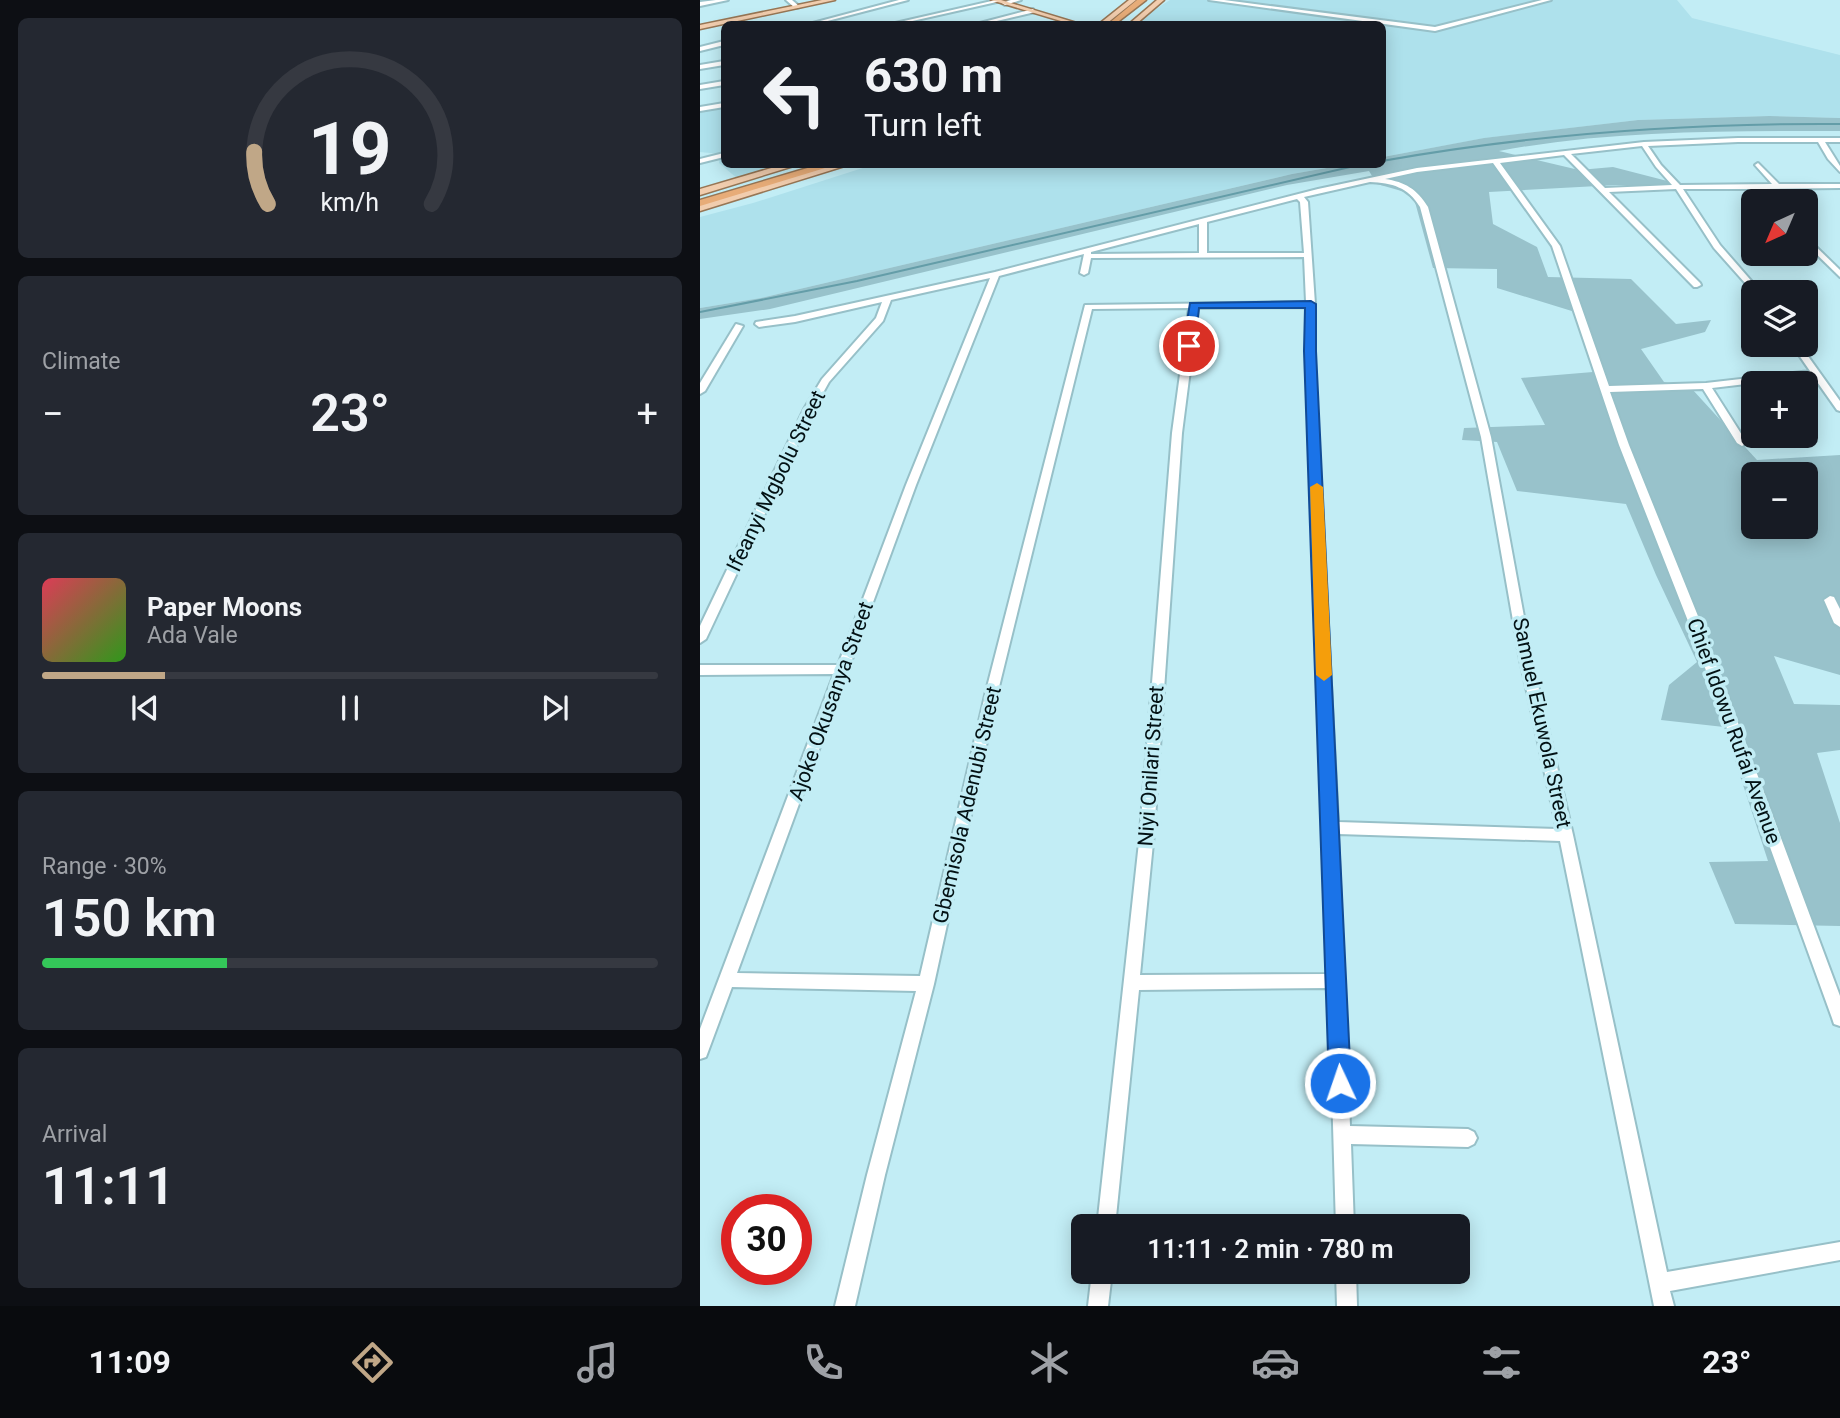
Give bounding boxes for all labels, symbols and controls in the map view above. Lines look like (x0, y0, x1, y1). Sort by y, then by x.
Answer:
text: 630 m (864, 47, 1003, 104)
icon: left (749, 49, 840, 140)
text: 19 (308, 106, 392, 192)
text: Turn left (864, 106, 982, 144)
text: km/h (321, 188, 379, 217)
north arrow (1741, 189, 1818, 266)
map controls (1741, 189, 1818, 539)
button: layers (1741, 280, 1818, 357)
pin (1159, 316, 1219, 376)
icon: arrive (1170, 327, 1208, 365)
text: Climate (42, 348, 121, 375)
button: + (1741, 371, 1818, 448)
text: 23° (310, 383, 390, 444)
street label: Ifeanyi Mgbolu Street (722, 386, 830, 575)
text: − (42, 392, 64, 436)
text: + (636, 392, 658, 436)
button: − (1741, 462, 1818, 539)
text: Paper Moons (147, 592, 302, 622)
street label: Ajoke Okusanya Street (784, 598, 878, 804)
street label: Chief Idowu Rufai Avenue (1682, 615, 1786, 847)
street label: Samuel Ekuwola Street (1508, 616, 1576, 830)
text: Ada Vale (147, 622, 238, 649)
street label: Gbemisola Adenubi Street (928, 684, 1006, 926)
street label: Niyi Onilari Street (1133, 685, 1169, 847)
icon: previous (126, 689, 164, 727)
icon: pause (331, 689, 369, 727)
icon: next (536, 689, 574, 727)
text: Range · 30% (42, 853, 167, 880)
text: 150 km (42, 888, 217, 949)
position arrow (1303, 1046, 1377, 1120)
text: Arrival (42, 1121, 107, 1148)
text: 11:11 (42, 1156, 175, 1217)
speed limit sign: 30 (721, 1194, 812, 1285)
text: 11:11 · 2 min · 780 m (1147, 1234, 1394, 1264)
icon: directions (348, 1338, 397, 1387)
icon: music (573, 1338, 622, 1387)
icon: phone (799, 1338, 848, 1387)
icon: climate (1025, 1338, 1074, 1387)
icon: car (1251, 1338, 1300, 1387)
icon: filters (1477, 1338, 1526, 1387)
text: 11:09 (88, 1343, 171, 1381)
text: 23° (1702, 1343, 1752, 1381)

